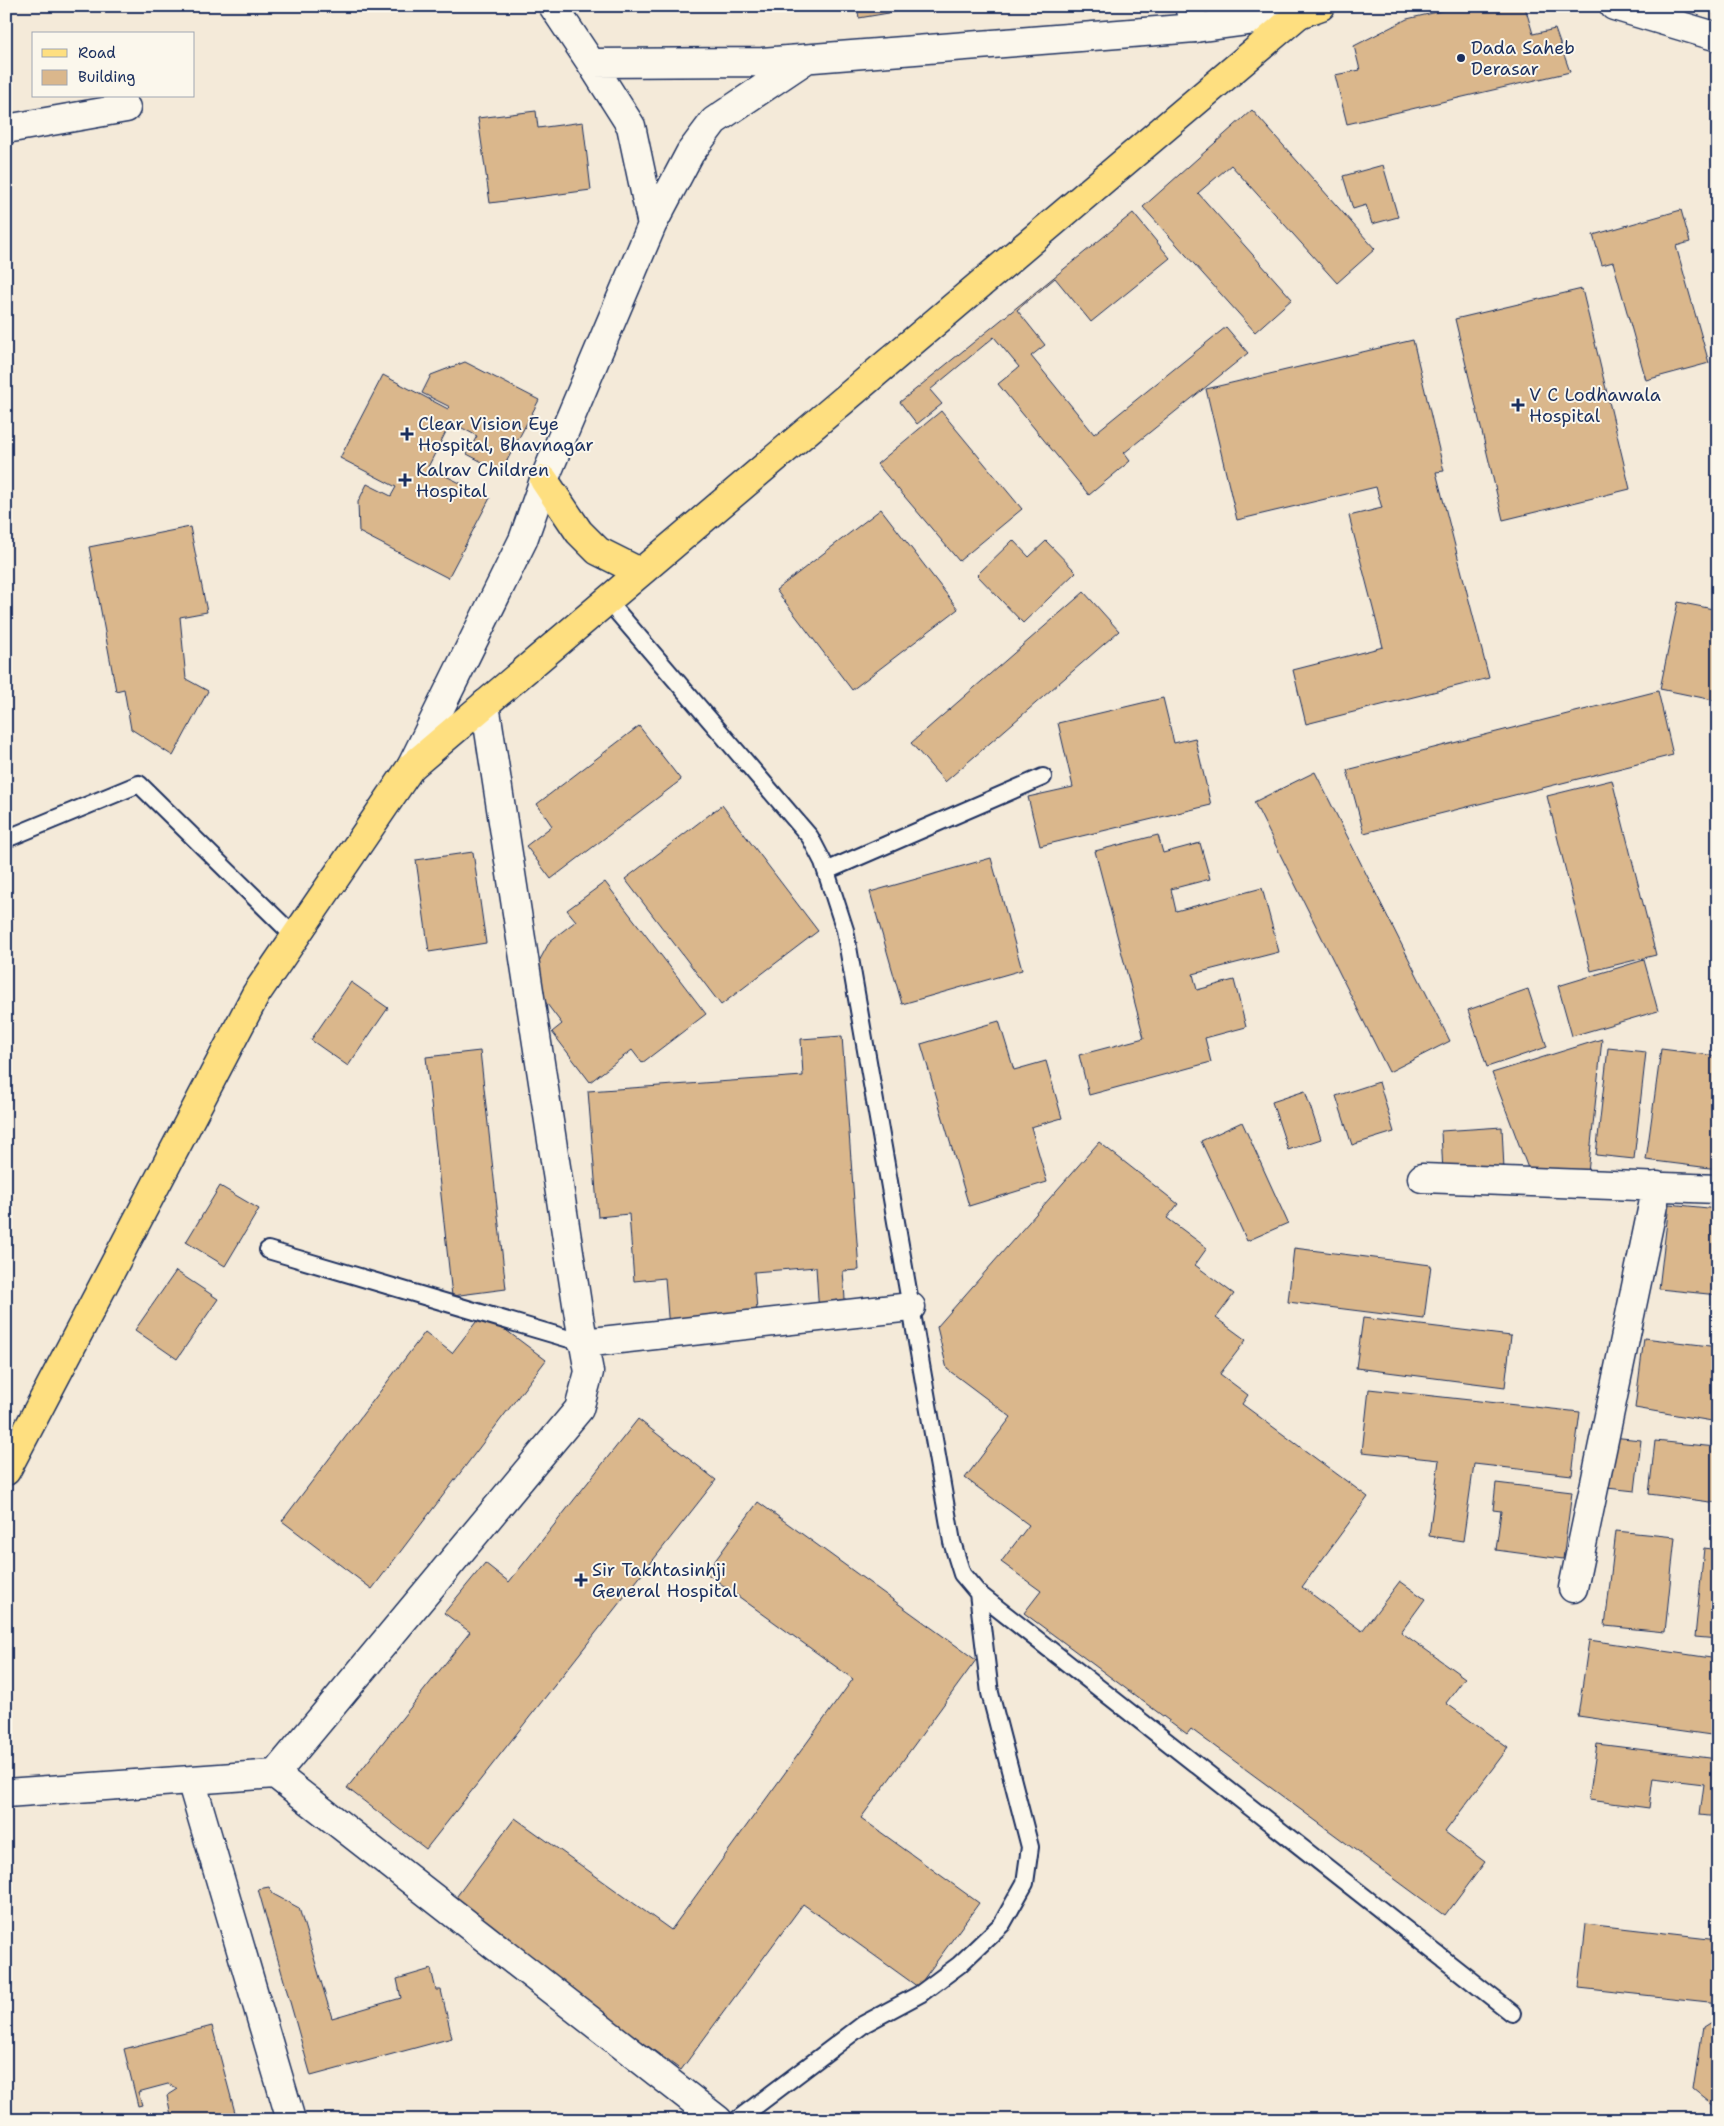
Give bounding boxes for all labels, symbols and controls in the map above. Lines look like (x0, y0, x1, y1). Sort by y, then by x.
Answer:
legend (32, 32, 195, 98)
place label: Dada Saheb Derasar (1471, 36, 1575, 81)
text: Road (78, 43, 116, 63)
marker: Dada Saheb Derasar (1455, 52, 1467, 64)
text: Building (78, 67, 135, 87)
place label: V C Lodhawala Hospital (1529, 383, 1661, 428)
marker: V C Lodhawala Hospital (1511, 398, 1525, 412)
place label: Clear Vision Eye Hospital, Bhavnagar (418, 412, 594, 457)
marker: Clear Vision Eye Hospital, Bhavnagar (400, 427, 414, 441)
place label: Kalrav Children Hospital (416, 458, 549, 503)
marker: Kalrav Children Hospital (398, 473, 412, 487)
place label: Sir Takhtasinhji General Hospital (592, 1558, 738, 1603)
marker: Sir Takhtasinhji General Hospital (574, 1573, 588, 1587)

